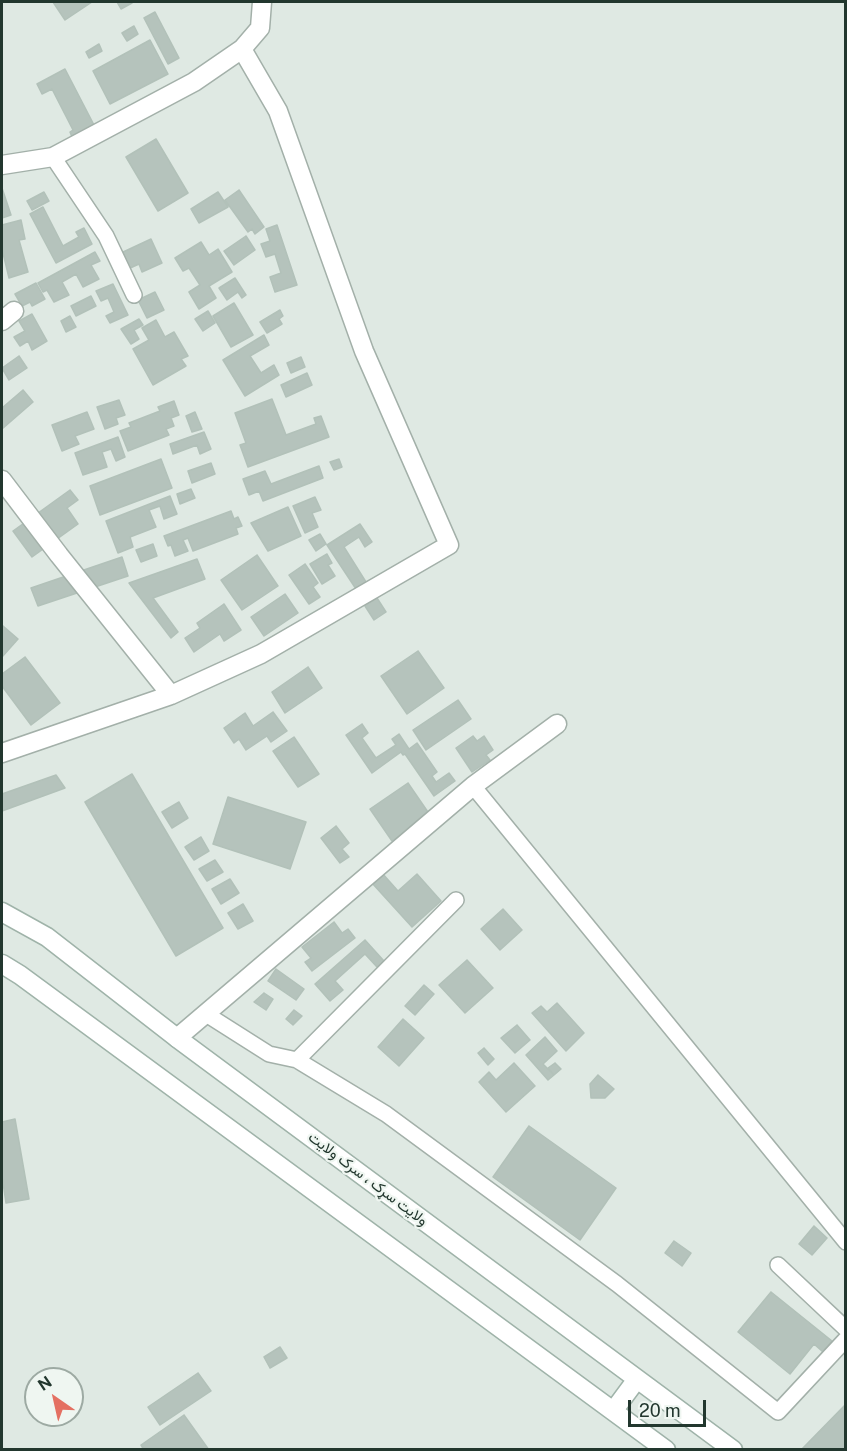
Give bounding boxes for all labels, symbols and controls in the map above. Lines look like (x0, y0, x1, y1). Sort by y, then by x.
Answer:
street label: ولایت سړک ، سرک ولایت (305, 1128, 431, 1230)
north arrow (24, 1367, 84, 1427)
text: N (34, 1372, 55, 1395)
scale bar (631, 1388, 709, 1426)
text: 20 m (639, 1400, 681, 1421)

